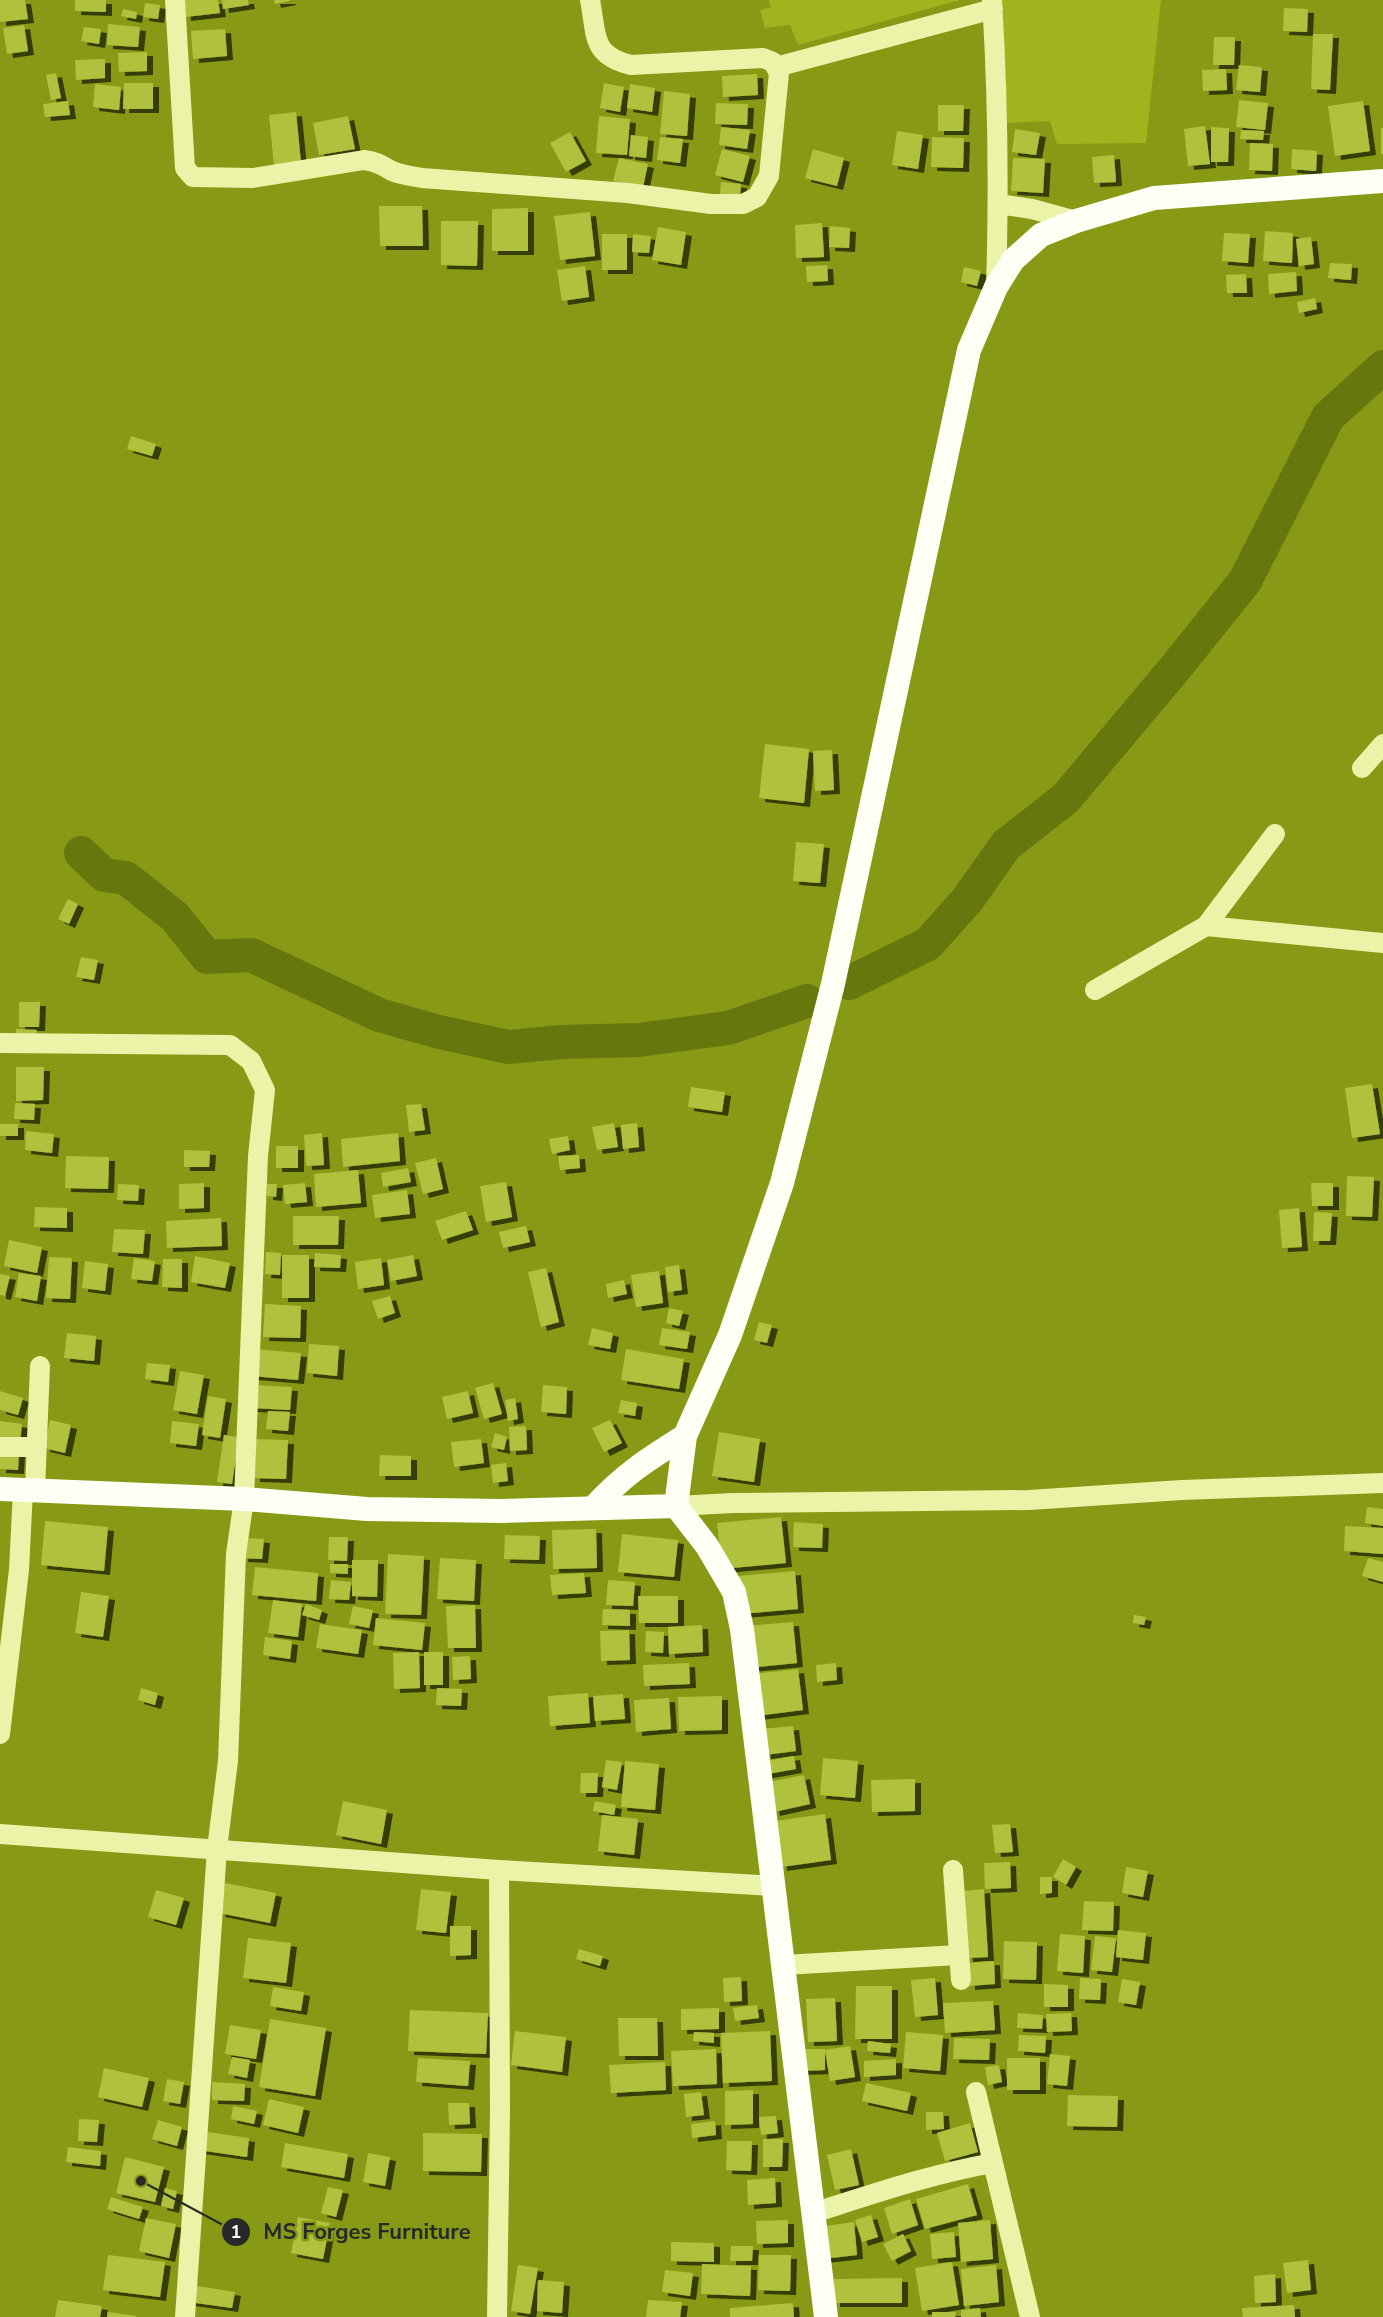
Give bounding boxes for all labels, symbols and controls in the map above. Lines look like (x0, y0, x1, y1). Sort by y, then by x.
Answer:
callout: MS Forges Furniture (221, 2212, 482, 2252)
text: MS Forges Furniture (263, 2217, 471, 2247)
text: 1 (231, 2220, 241, 2244)

